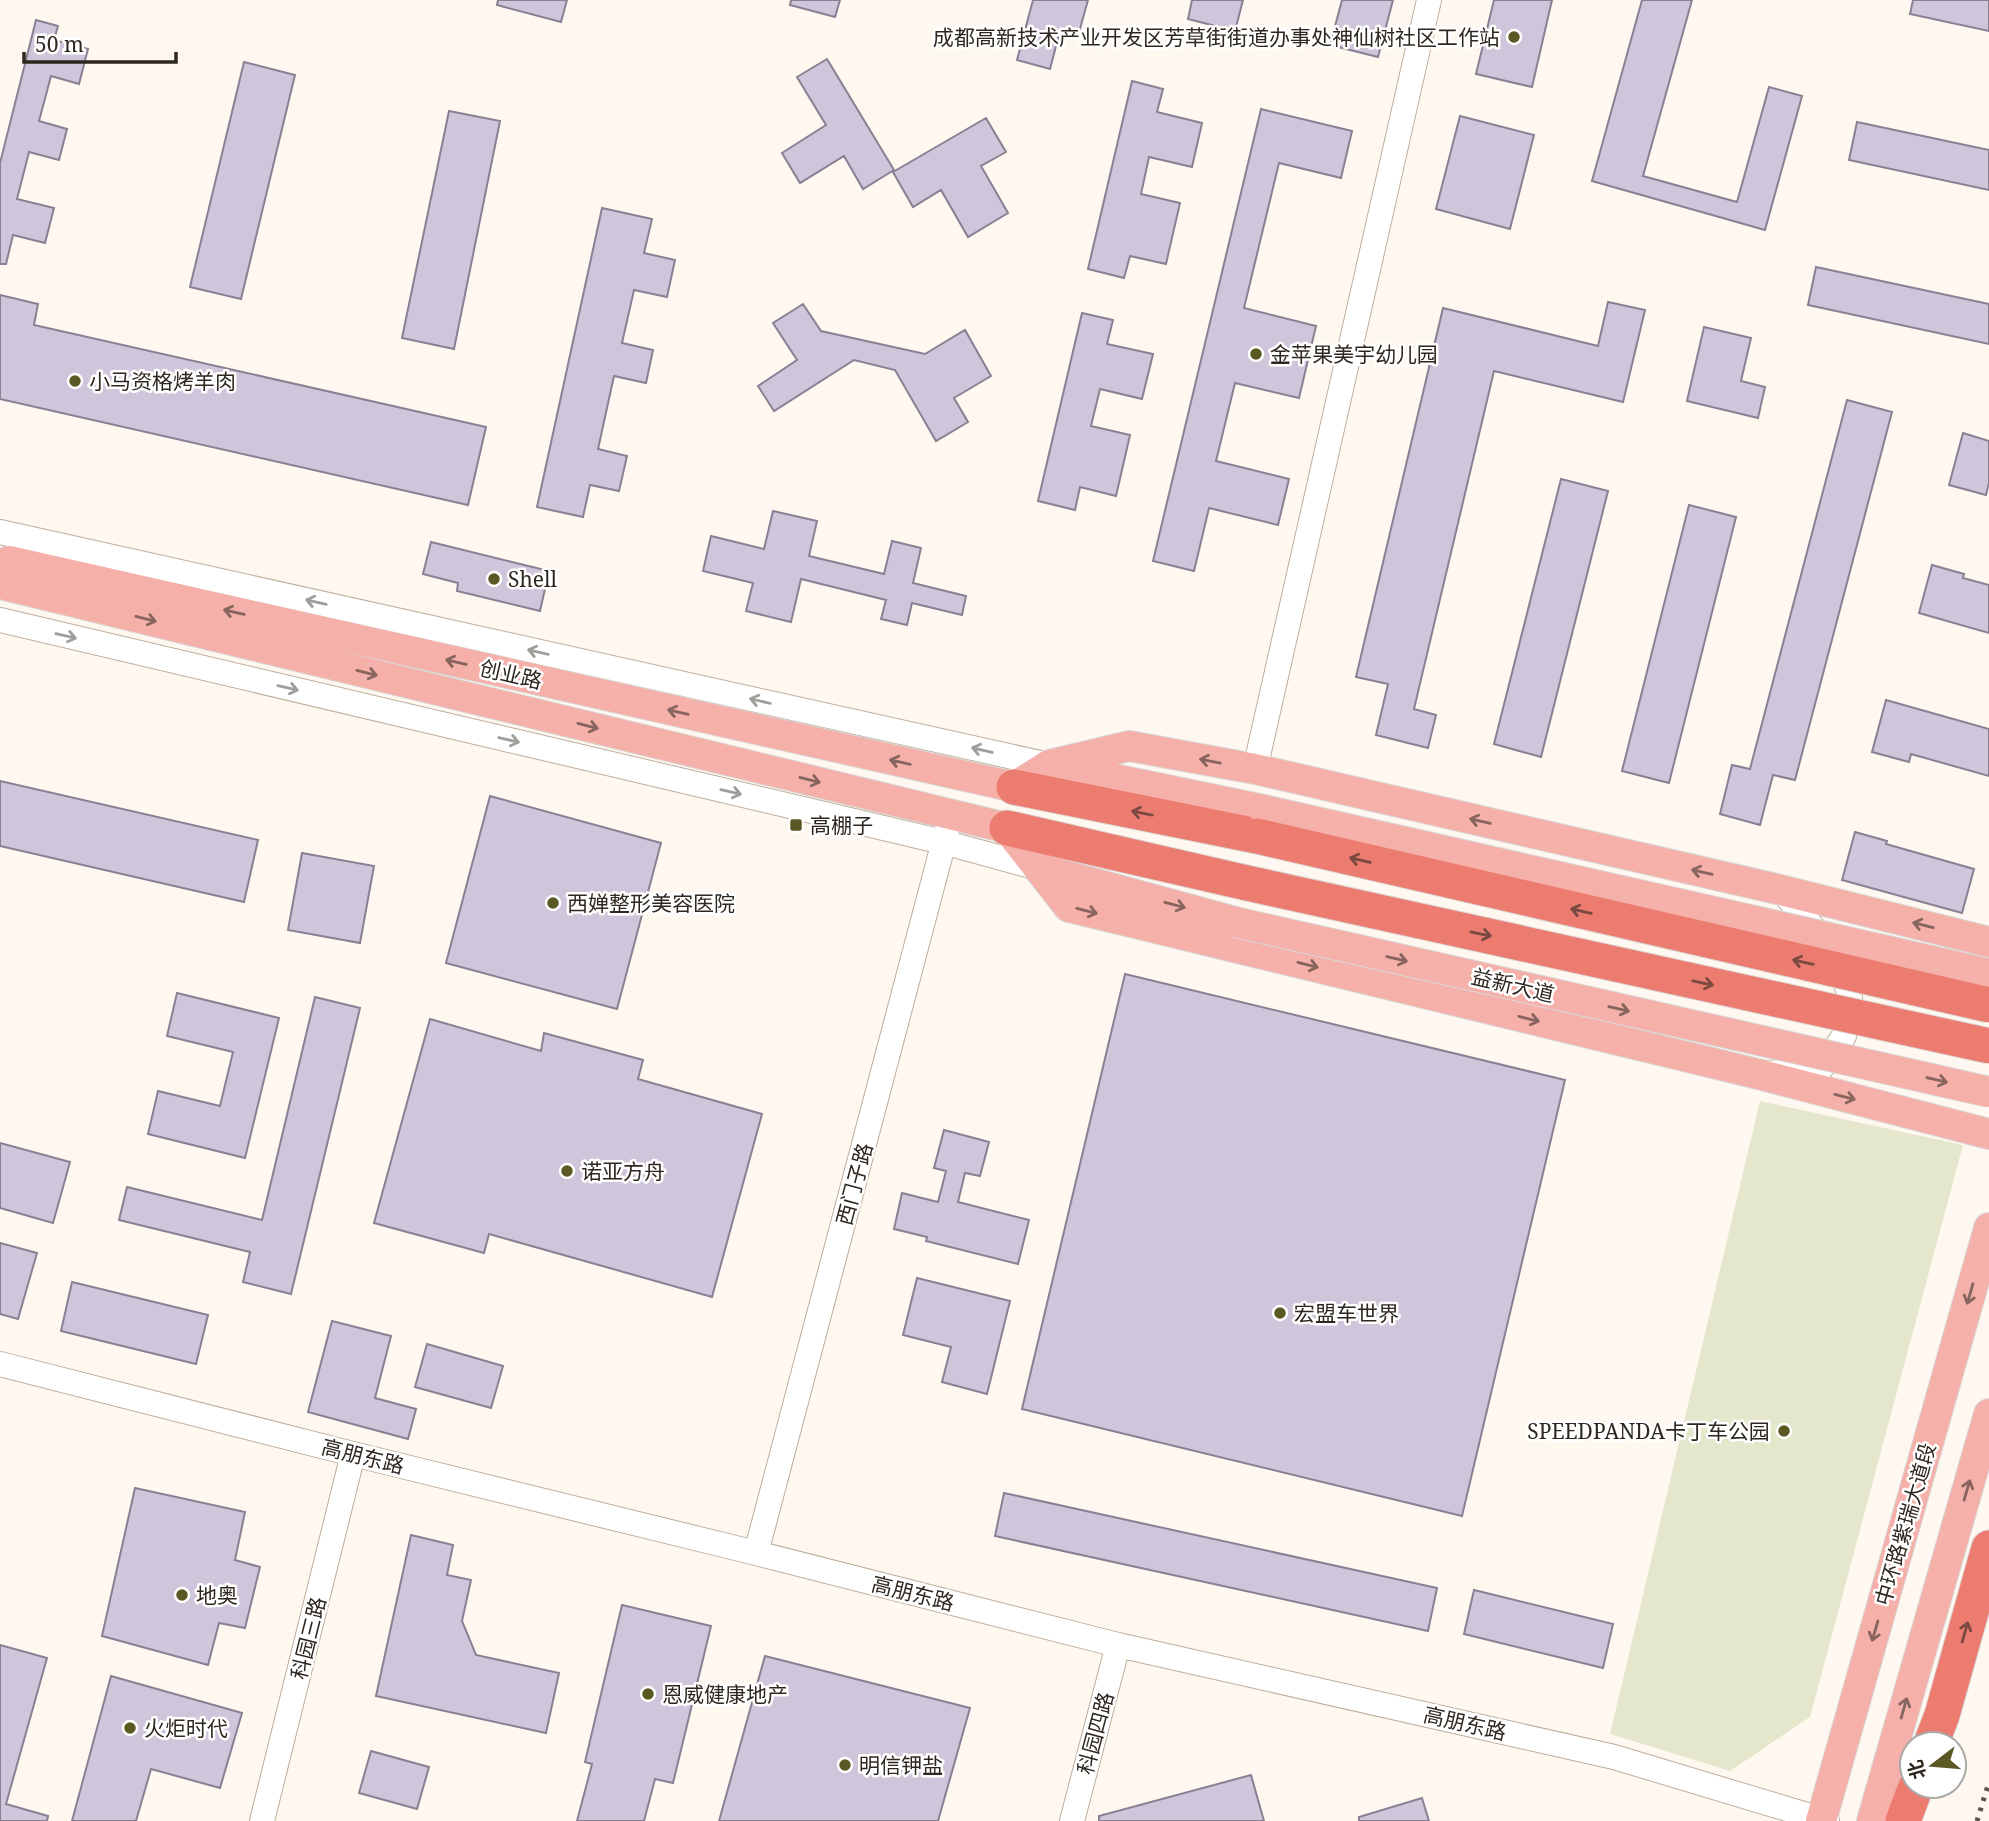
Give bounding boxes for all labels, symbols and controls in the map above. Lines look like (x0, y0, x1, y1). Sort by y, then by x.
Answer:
scale bar (24, 21, 177, 65)
place label: 成都高新技术产业开发区芳草街街道办事处神仙树社区工作站 (933, 23, 1500, 51)
marker: 成都高新技术产业开发区芳草街街道办事处神仙树社区工作站 (1506, 29, 1522, 45)
text: 50 m (35, 30, 84, 58)
place label: 金苹果美宇幼儿园 (1270, 340, 1438, 368)
marker: 金苹果美宇幼儿园 (1248, 346, 1264, 362)
place label: 小马资格烤羊肉 (89, 367, 236, 395)
marker: 小马资格烤羊肉 (67, 373, 83, 389)
place label: Shell (508, 565, 558, 593)
marker: Shell (486, 571, 502, 587)
one-way arrow (305, 595, 328, 609)
one-way arrow (223, 604, 246, 618)
one-way arrow (134, 613, 157, 626)
one-way arrow (55, 630, 77, 643)
one-way arrow (527, 644, 550, 658)
street label: 创业路 (477, 653, 545, 695)
one-way arrow (445, 654, 468, 668)
one-way arrow (355, 667, 378, 680)
one-way arrow (276, 682, 299, 695)
one-way arrow (749, 694, 772, 707)
one-way arrow (667, 704, 690, 718)
one-way arrow (577, 720, 599, 733)
one-way arrow (497, 734, 520, 747)
one-way arrow (971, 743, 994, 757)
one-way arrow (889, 754, 912, 768)
one-way arrow (1199, 754, 1222, 767)
one-way arrow (798, 774, 820, 787)
one-way arrow (719, 786, 742, 800)
one-way arrow (1131, 806, 1154, 820)
place label: 高棚子 (810, 811, 873, 839)
one-way arrow (1469, 814, 1492, 827)
marker: 高棚子 (788, 817, 804, 833)
one-way arrow (1349, 853, 1372, 866)
one-way arrow (1691, 864, 1714, 878)
place label: 西婵整形美容医院 (567, 889, 735, 917)
marker: 西婵整形美容医院 (545, 895, 561, 911)
one-way arrow (1164, 900, 1186, 913)
one-way arrow (1570, 904, 1593, 917)
one-way arrow (1075, 905, 1098, 918)
one-way arrow (1912, 918, 1935, 931)
one-way arrow (1469, 928, 1492, 942)
one-way arrow (1385, 952, 1408, 966)
one-way arrow (1792, 955, 1815, 968)
one-way arrow (1296, 959, 1319, 972)
street label: 益新大道 (1469, 962, 1557, 1008)
one-way arrow (1691, 977, 1714, 991)
one-way arrow (1607, 1002, 1630, 1016)
one-way arrow (1517, 1012, 1540, 1026)
one-way arrow (1925, 1074, 1947, 1087)
one-way arrow (1833, 1091, 1856, 1104)
street label: 西门子路 (830, 1140, 878, 1228)
place label: 诺亚方舟 (581, 1157, 665, 1185)
marker: 诺亚方舟 (559, 1163, 575, 1179)
one-way arrow (1963, 1283, 1976, 1305)
place label: 宏盟车世界 (1294, 1299, 1399, 1327)
marker: 宏盟车世界 (1272, 1305, 1288, 1321)
place label: SPEEDPANDA卡丁车公园 (1527, 1417, 1770, 1445)
marker: SPEEDPANDA卡丁车公园 (1776, 1423, 1792, 1439)
street label: 高朋东路 (319, 1432, 407, 1480)
street label: 中环路紫瑞大道段 (1868, 1439, 1942, 1609)
one-way arrow (1962, 1479, 1975, 1501)
street label: 高朋东路 (869, 1569, 957, 1617)
place label: 地奥 (196, 1581, 238, 1609)
marker: 地奥 (174, 1587, 190, 1603)
street label: 科园三路 (284, 1594, 332, 1682)
one-way arrow (1868, 1620, 1881, 1642)
one-way arrow (1960, 1621, 1973, 1643)
place label: 恩威健康地产 (662, 1680, 788, 1708)
marker: 恩威健康地产 (640, 1686, 656, 1702)
street label: 科园四路 (1071, 1689, 1119, 1777)
one-way arrow (1899, 1698, 1912, 1720)
street label: 高朋东路 (1421, 1700, 1509, 1746)
place label: 火炬时代 (144, 1714, 228, 1742)
marker: 火炬时代 (122, 1720, 138, 1736)
north arrow (1898, 1730, 1968, 1800)
place label: 明信钾盐 (859, 1751, 943, 1779)
marker: 明信钾盐 (837, 1757, 853, 1773)
text: 北 (1902, 1757, 1932, 1782)

